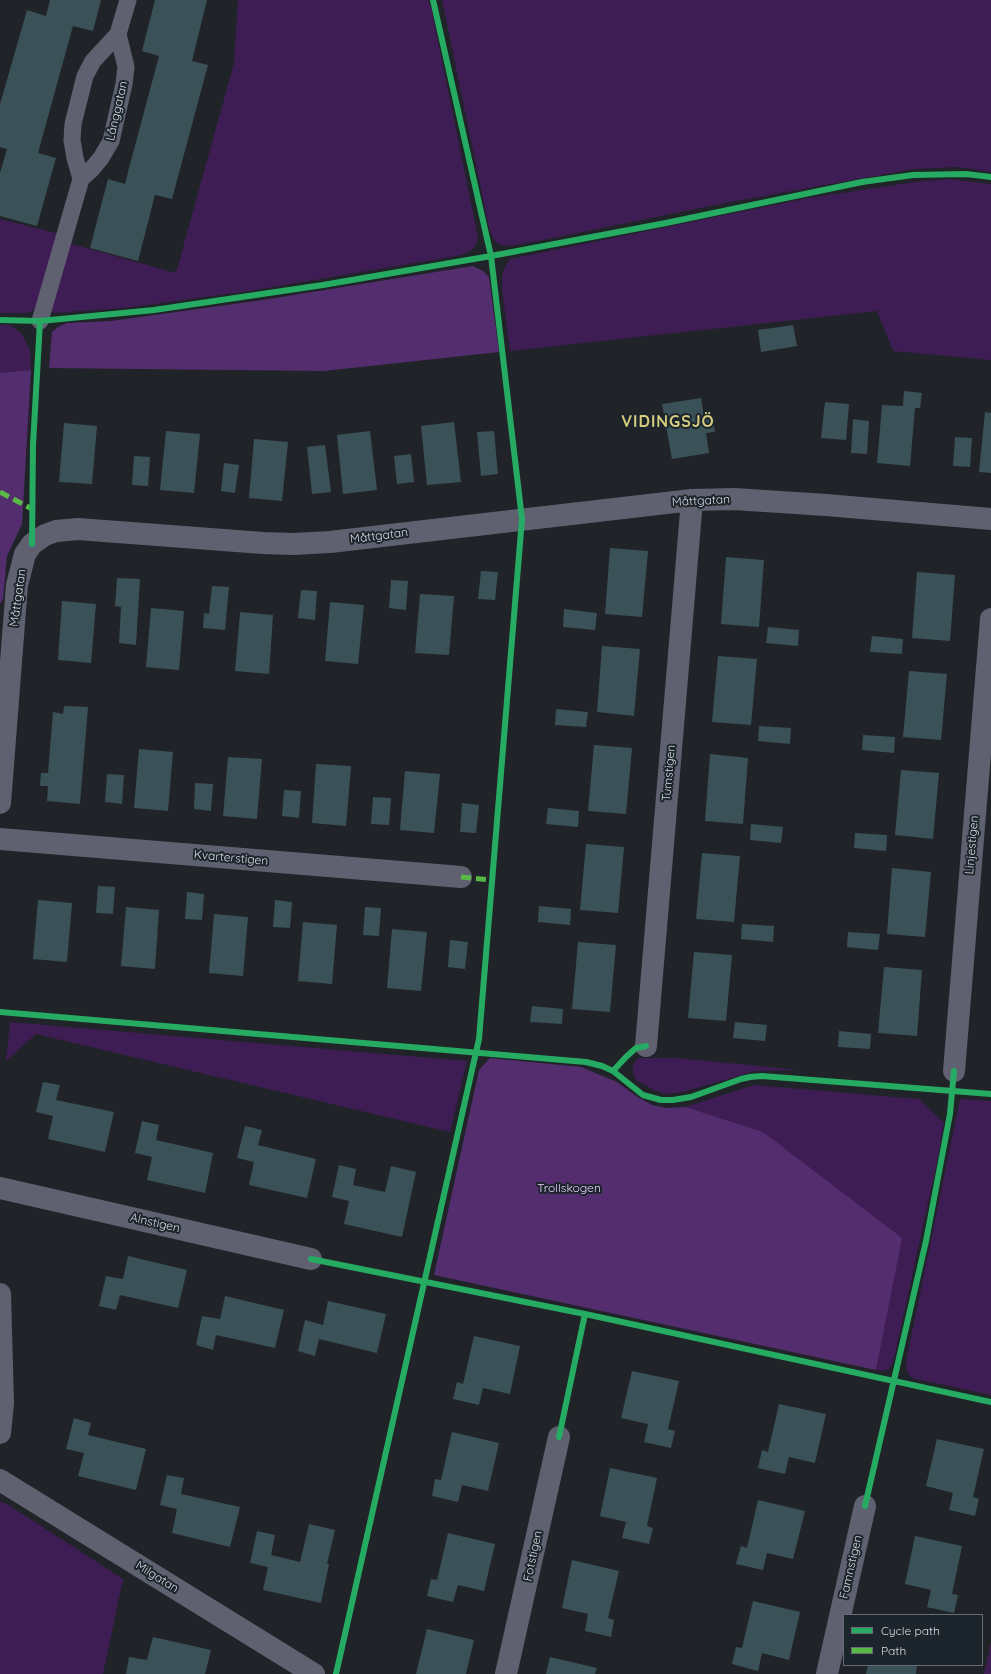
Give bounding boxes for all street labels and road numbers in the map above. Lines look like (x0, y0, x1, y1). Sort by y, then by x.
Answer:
street label: Långgatan (103, 80, 131, 142)
street label: Måttgatan (672, 492, 730, 510)
street label: Måttgatan (349, 525, 409, 547)
street label: Måttgatan (7, 568, 29, 628)
street label: Tumstigen (659, 744, 679, 802)
street label: Linjestigen (962, 815, 982, 875)
street label: Kvarterstigen (193, 848, 269, 868)
street label: Alnstigen (129, 1210, 181, 1236)
street label: Fotstigen (521, 1529, 545, 1583)
street label: Famnstigen (837, 1534, 865, 1600)
street label: Milgatan (133, 1558, 181, 1596)

